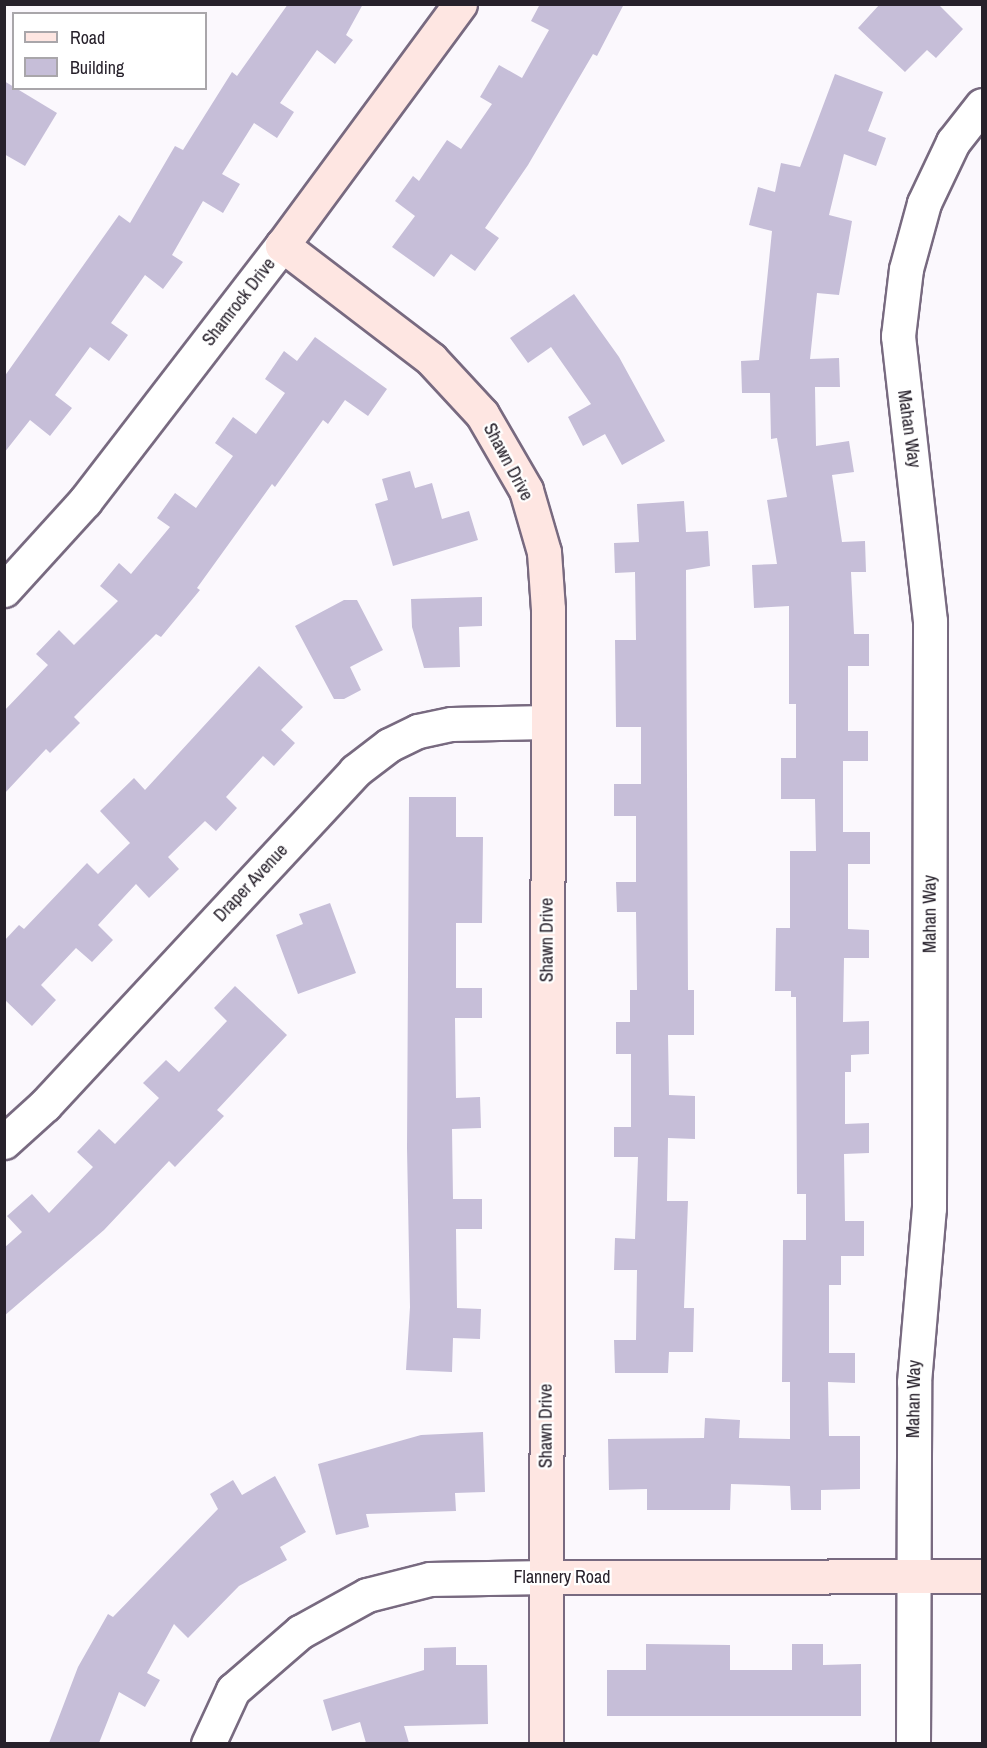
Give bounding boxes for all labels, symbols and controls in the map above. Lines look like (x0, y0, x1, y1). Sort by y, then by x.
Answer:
legend (12, 12, 207, 90)
text: Road (70, 25, 105, 50)
text: Building (70, 55, 124, 80)
street label: Shamrock Drive (198, 254, 280, 350)
street label: Mahan Way (893, 389, 925, 469)
street label: Shawn Drive (479, 420, 537, 504)
street label: Draper Avenue (209, 839, 293, 927)
street label: Mahan Way (919, 875, 941, 953)
street label: Shawn Drive (536, 898, 558, 982)
street label: Mahan Way (903, 1360, 925, 1438)
street label: Shawn Drive (535, 1384, 557, 1468)
street label: Flannery Road (514, 1566, 610, 1588)

